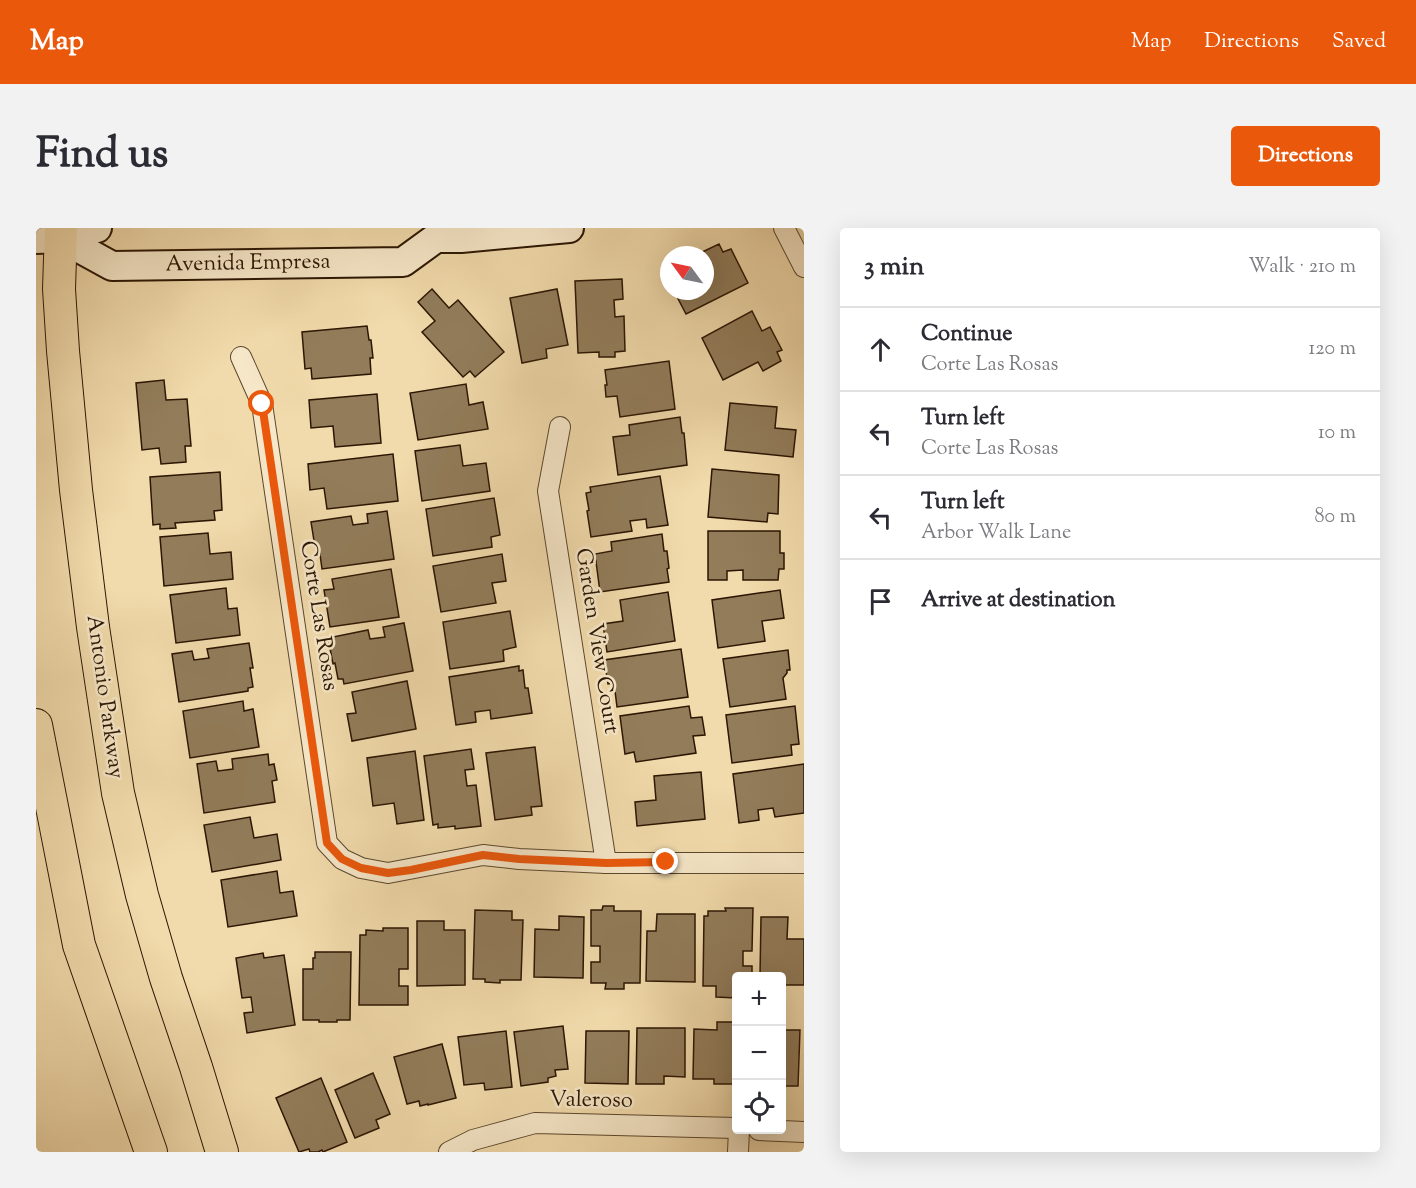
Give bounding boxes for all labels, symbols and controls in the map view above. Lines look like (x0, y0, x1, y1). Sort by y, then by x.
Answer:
text: Map (30, 22, 84, 62)
text: Map (1131, 27, 1171, 57)
text: Directions (1204, 27, 1299, 57)
text: Saved (1332, 27, 1386, 57)
text: Find us (36, 126, 168, 186)
button: Directions (1231, 126, 1380, 186)
north arrow (660, 246, 714, 300)
street label: Avenida Empresa (165, 247, 331, 281)
text: 3 min (864, 249, 924, 286)
text: Walk · 210 m (1248, 253, 1356, 282)
text: Continue (921, 319, 1012, 351)
icon: ahead (864, 333, 897, 366)
text: 120 m (1308, 335, 1356, 364)
text: Corte Las Rosas (921, 351, 1058, 380)
route start (248, 390, 274, 416)
text: Turn left (921, 403, 1004, 435)
icon: left (864, 417, 897, 450)
text: 10 m (1318, 419, 1356, 448)
text: Corte Las Rosas (921, 435, 1058, 464)
text: Turn left (921, 487, 1004, 519)
icon: left (864, 501, 897, 534)
text: 80 m (1315, 503, 1356, 532)
text: Arbor Walk Lane (921, 519, 1071, 548)
street label: Corte Las Rosas (290, 539, 346, 693)
street label: Garden View Court (566, 546, 627, 737)
icon: arrive (864, 585, 897, 618)
text: Arrive at destination (921, 585, 1116, 617)
street label: Antonio Parkway (77, 613, 131, 781)
route end (652, 848, 678, 874)
map controls (732, 972, 786, 1134)
button: + (732, 972, 786, 1026)
button: − (732, 1026, 786, 1080)
button: locate (732, 1080, 786, 1134)
street label: Valeroso (549, 1084, 633, 1118)

